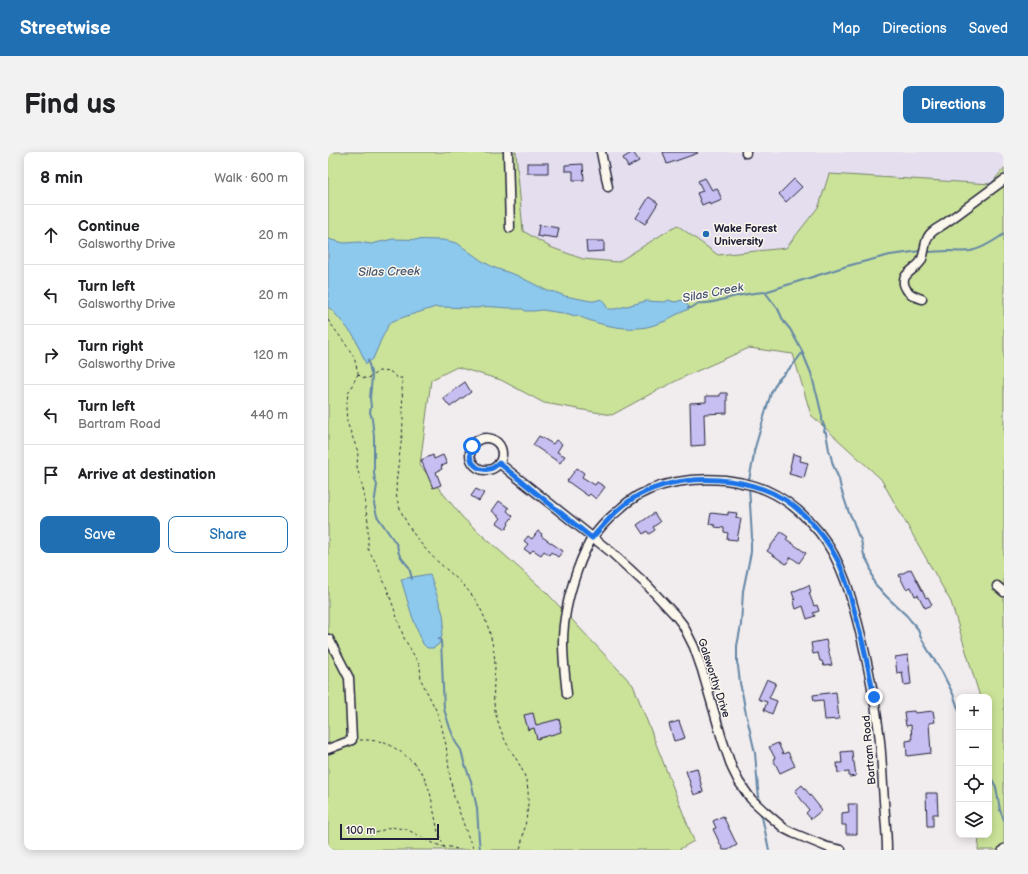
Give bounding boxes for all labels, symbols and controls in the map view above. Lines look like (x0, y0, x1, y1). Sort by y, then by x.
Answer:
text: Streetwise (20, 17, 111, 40)
text: Map (832, 20, 860, 37)
text: Directions (882, 20, 947, 37)
text: Saved (969, 20, 1008, 37)
button: Directions (903, 86, 1004, 123)
text: Find us (24, 88, 116, 121)
text: 8 min (40, 168, 83, 188)
text: Walk · 600 m (214, 170, 288, 186)
text: Continue (78, 217, 140, 236)
place label: Wake Forest University (714, 222, 777, 248)
icon: ahead (40, 224, 62, 246)
text: 20 m (258, 227, 288, 243)
marker: Wake Forest University (701, 229, 711, 239)
text: Galsworthy Drive (78, 236, 176, 252)
water label: Silas Creek (358, 264, 421, 280)
text: Turn left (78, 277, 135, 296)
water label: Silas Creek (681, 280, 746, 306)
icon: left (40, 284, 62, 306)
text: 20 m (258, 287, 288, 303)
text: Galsworthy Drive (78, 296, 176, 312)
text: Turn right (78, 337, 143, 356)
icon: right (40, 344, 62, 366)
text: 120 m (253, 347, 288, 363)
text: Galsworthy Drive (78, 356, 176, 372)
text: Turn left (78, 397, 135, 416)
icon: left (40, 404, 62, 426)
text: 440 m (250, 407, 288, 423)
text: Bartram Road (78, 416, 161, 432)
route start (463, 437, 481, 455)
icon: arrive (40, 464, 62, 486)
text: Arrive at destination (78, 465, 216, 484)
button: Save (40, 516, 160, 553)
button: Share (168, 516, 288, 553)
street label: Galsworthy Drive (695, 637, 733, 720)
route end (865, 688, 883, 706)
map controls (956, 694, 992, 838)
button: + (956, 694, 992, 730)
street label: Bartram Road (859, 715, 879, 785)
button: − (956, 730, 992, 766)
button: locate (956, 766, 992, 802)
button: layers (956, 802, 992, 838)
scale bar (340, 822, 439, 841)
text: 100 m (346, 824, 375, 837)

